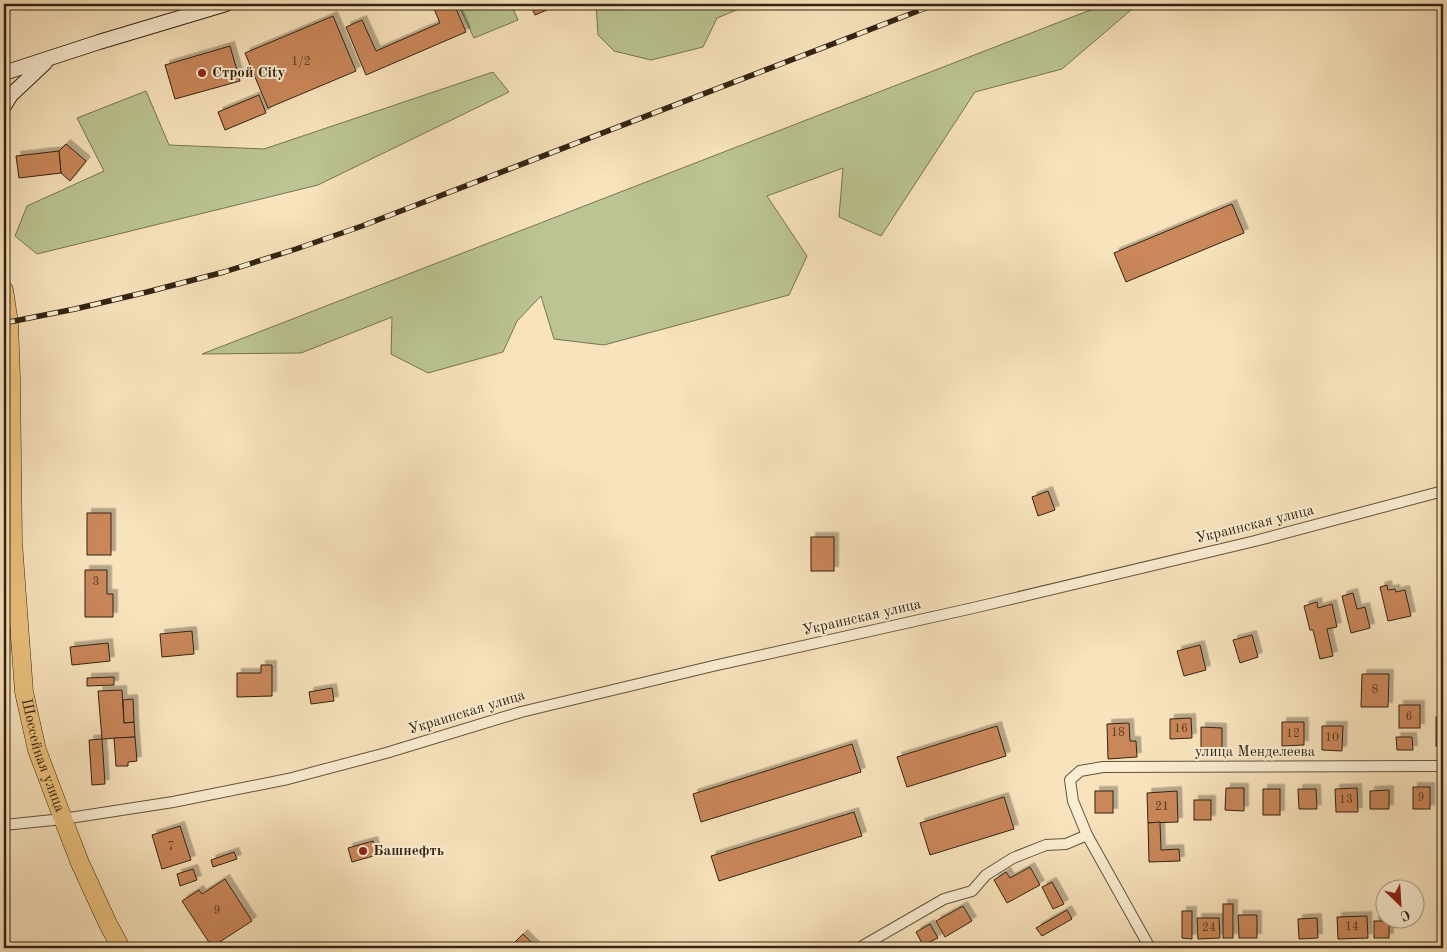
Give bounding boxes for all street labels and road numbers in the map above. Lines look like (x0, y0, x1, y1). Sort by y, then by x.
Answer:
street label: Украинская улица (1194, 503, 1316, 547)
street label: Украинская улица (801, 597, 923, 639)
street label: Украинская улица (407, 688, 528, 738)
street label: Шоссейная улица (18, 697, 67, 815)
street label: улица Менделеева (1195, 745, 1316, 760)

